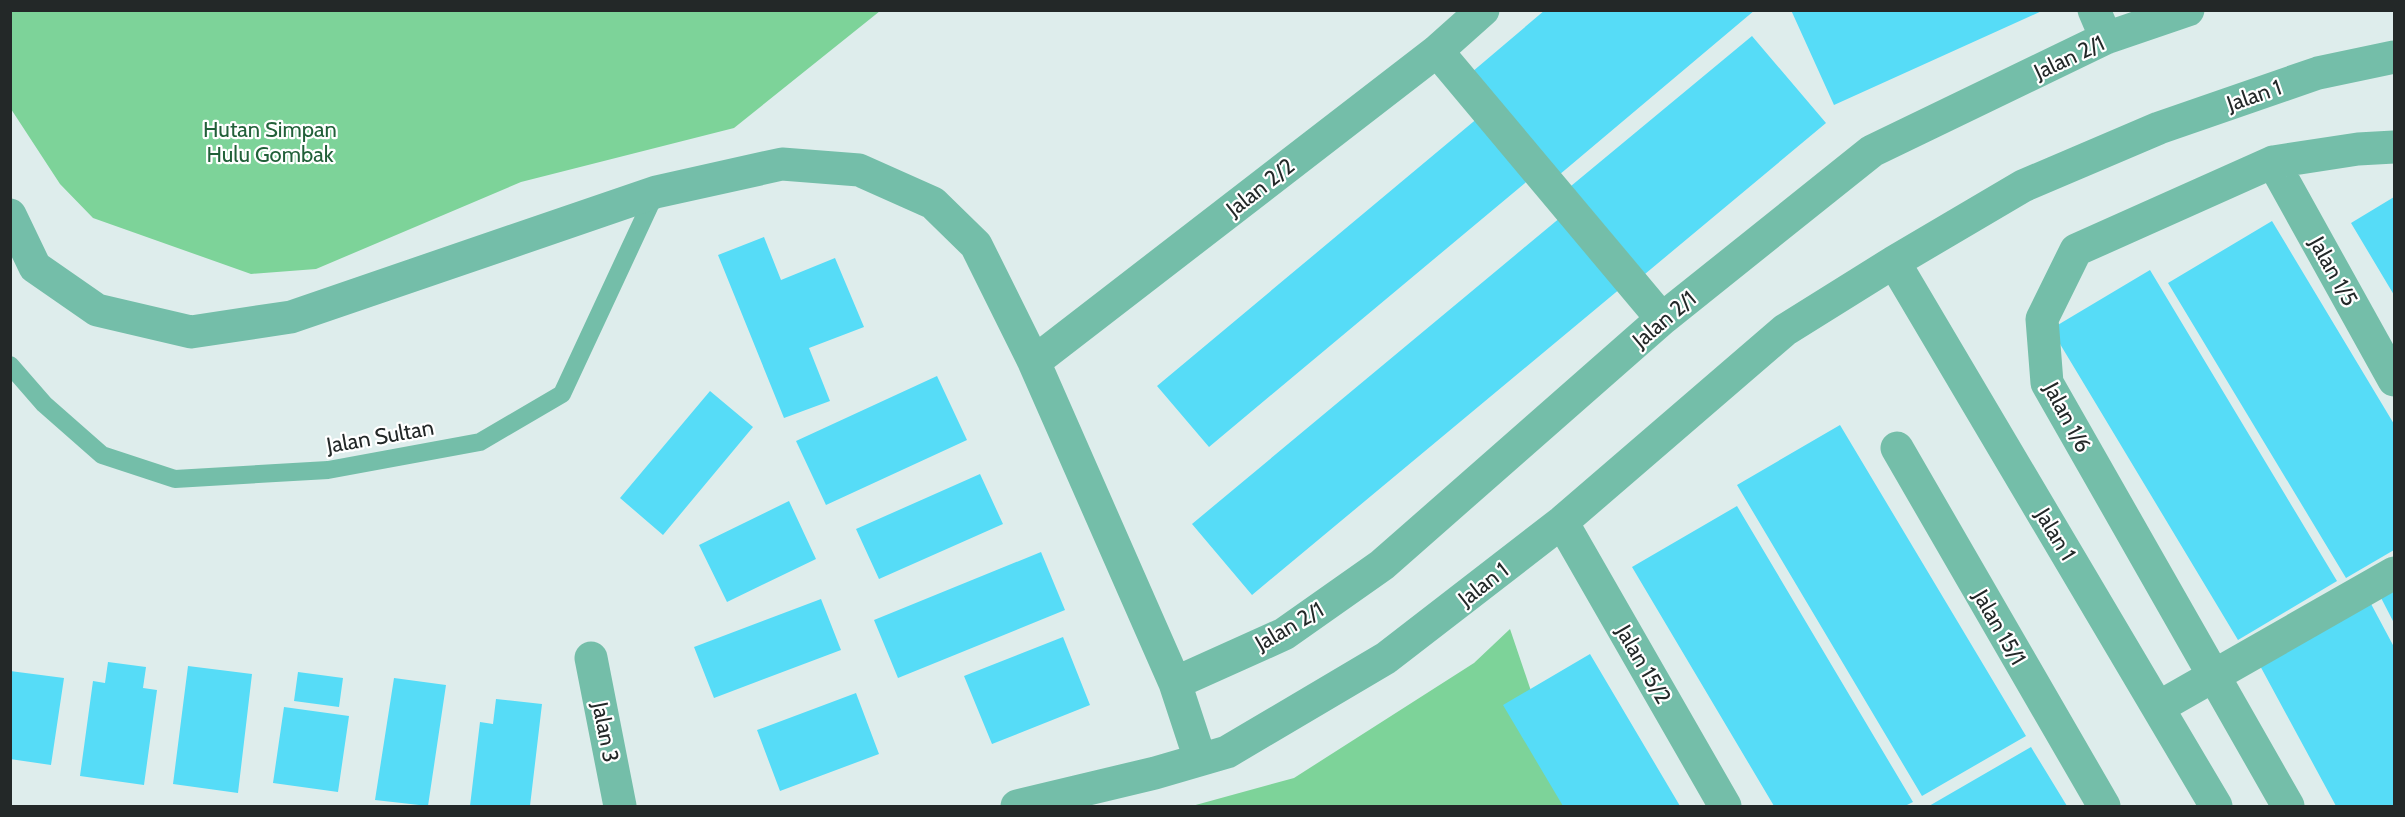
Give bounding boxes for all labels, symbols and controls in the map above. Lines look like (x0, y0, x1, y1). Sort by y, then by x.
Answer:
street label: Jalan 2/1 (2029, 29, 2109, 86)
street label: Jalan 1 (2222, 74, 2285, 118)
park label: Hutan Simpan Hulu Gombak (203, 116, 337, 168)
street label: Jalan 2/2 (1220, 152, 1300, 223)
street label: Jalan 1/5 (2303, 231, 2364, 311)
street label: Jalan 2/1 (1626, 285, 1702, 354)
street label: Jalan 1/6 (2038, 377, 2097, 457)
street label: Jalan Sultan (323, 414, 436, 459)
street label: Jalan 1 (2029, 502, 2082, 565)
street label: Jalan 1 (1452, 556, 1514, 613)
street label: Jalan 15/1 (1967, 584, 2032, 670)
street label: Jalan 2/1 (1249, 596, 1328, 657)
street label: Jalan 15/2 (1610, 619, 1677, 709)
street label: Jalan 3 (586, 699, 625, 765)

